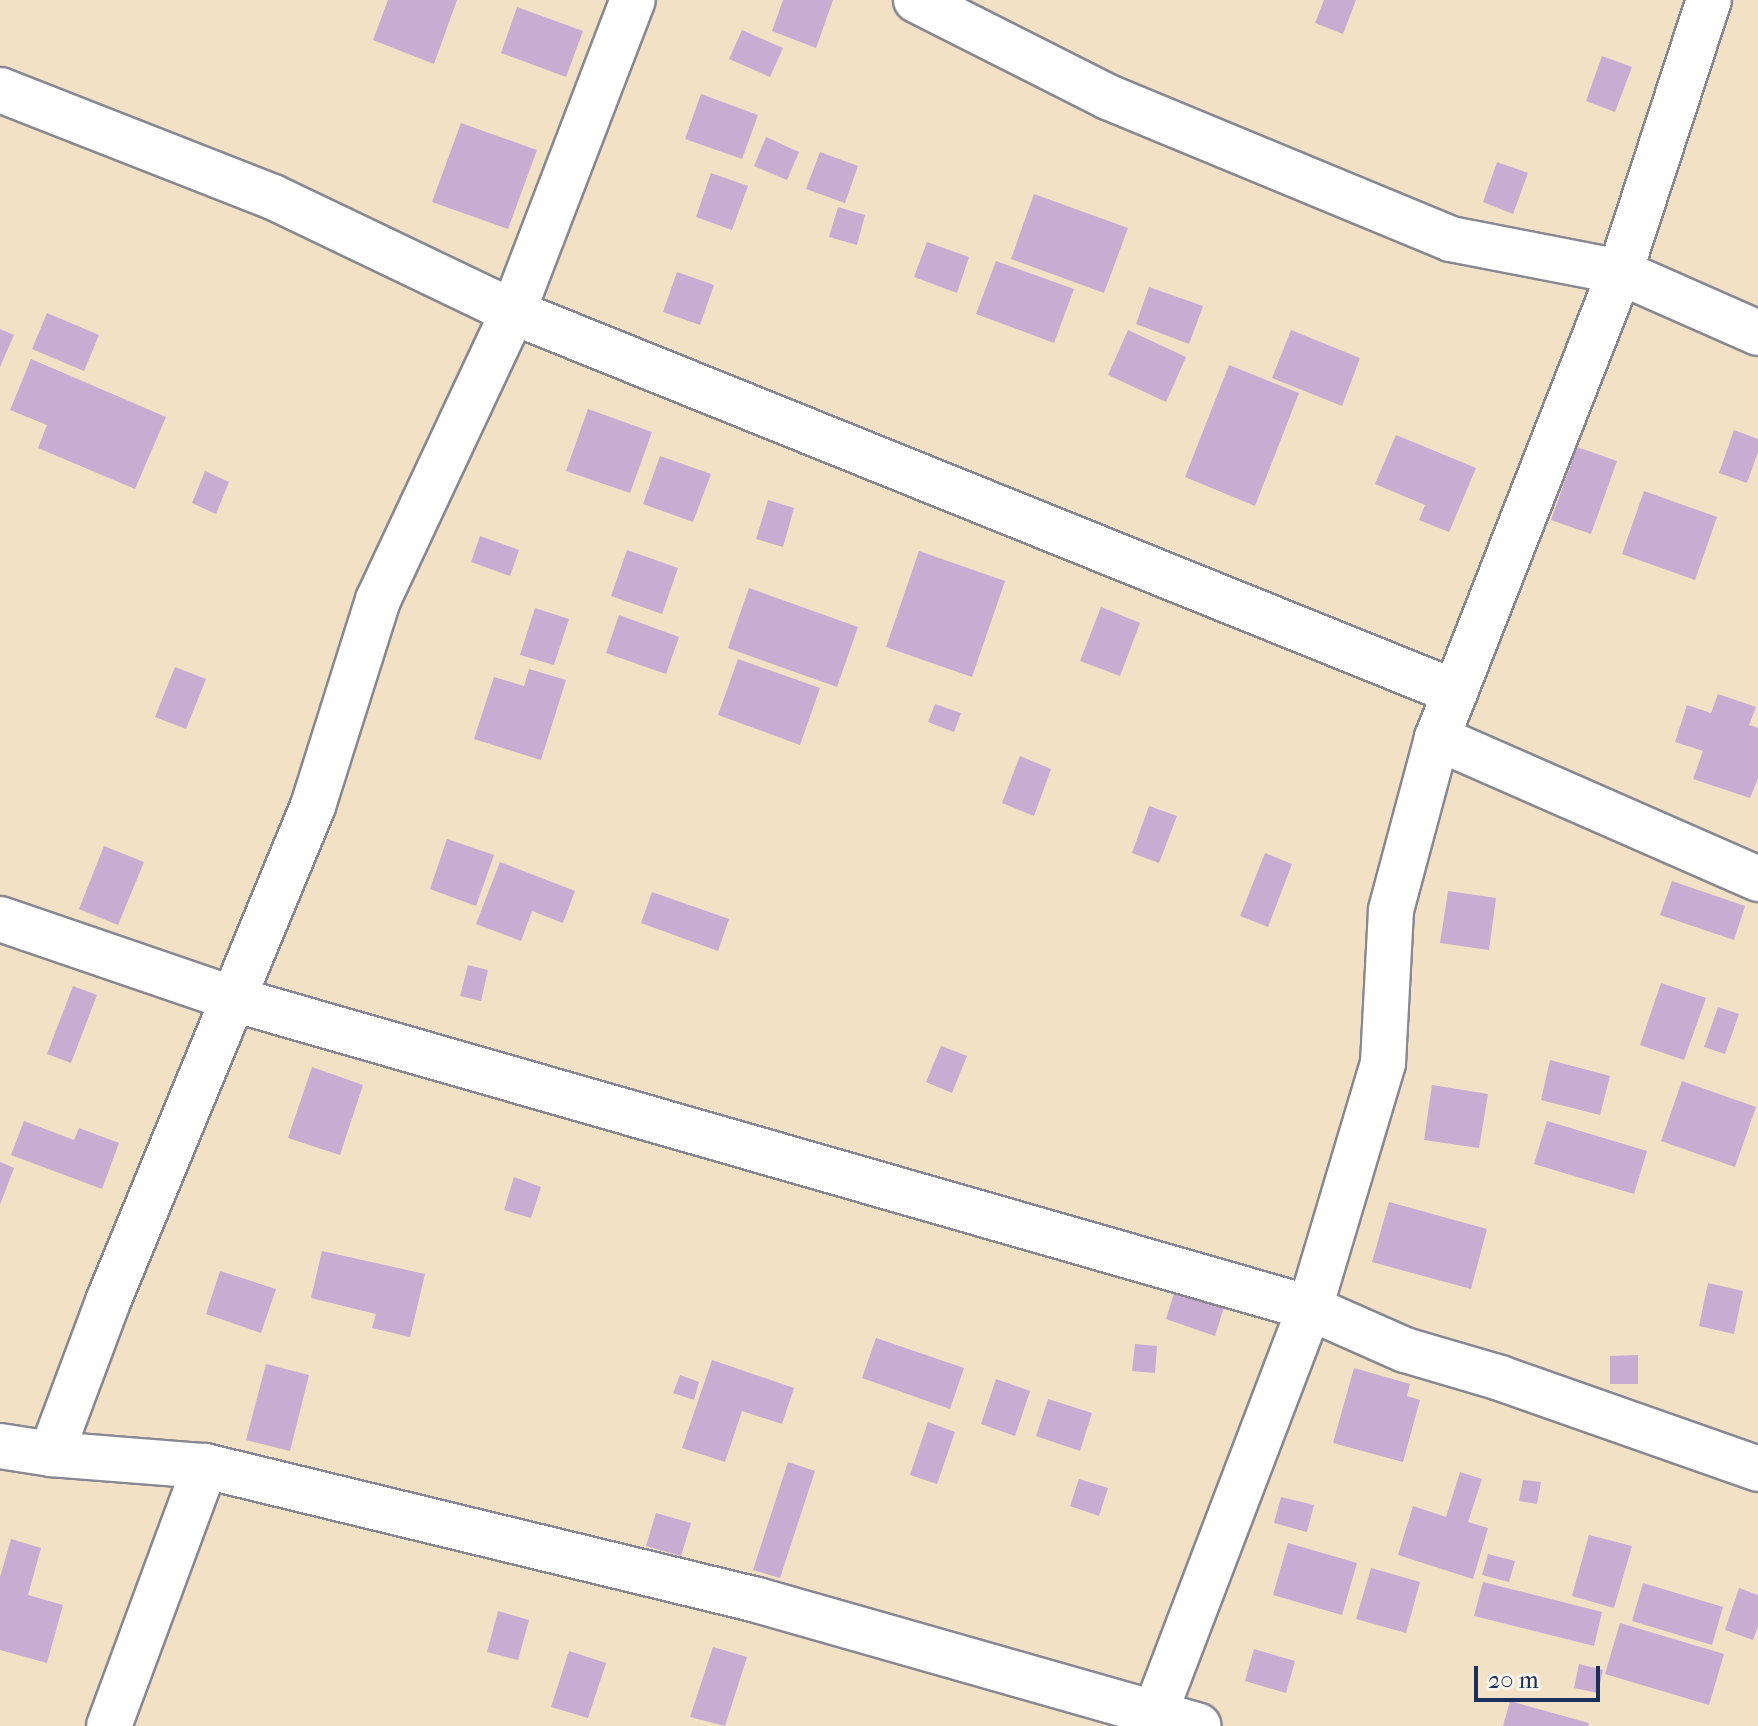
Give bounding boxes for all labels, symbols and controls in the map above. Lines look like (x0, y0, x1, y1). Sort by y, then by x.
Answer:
scale bar (1478, 1650, 1604, 1700)
text: 20 m (1488, 1666, 1539, 1694)

